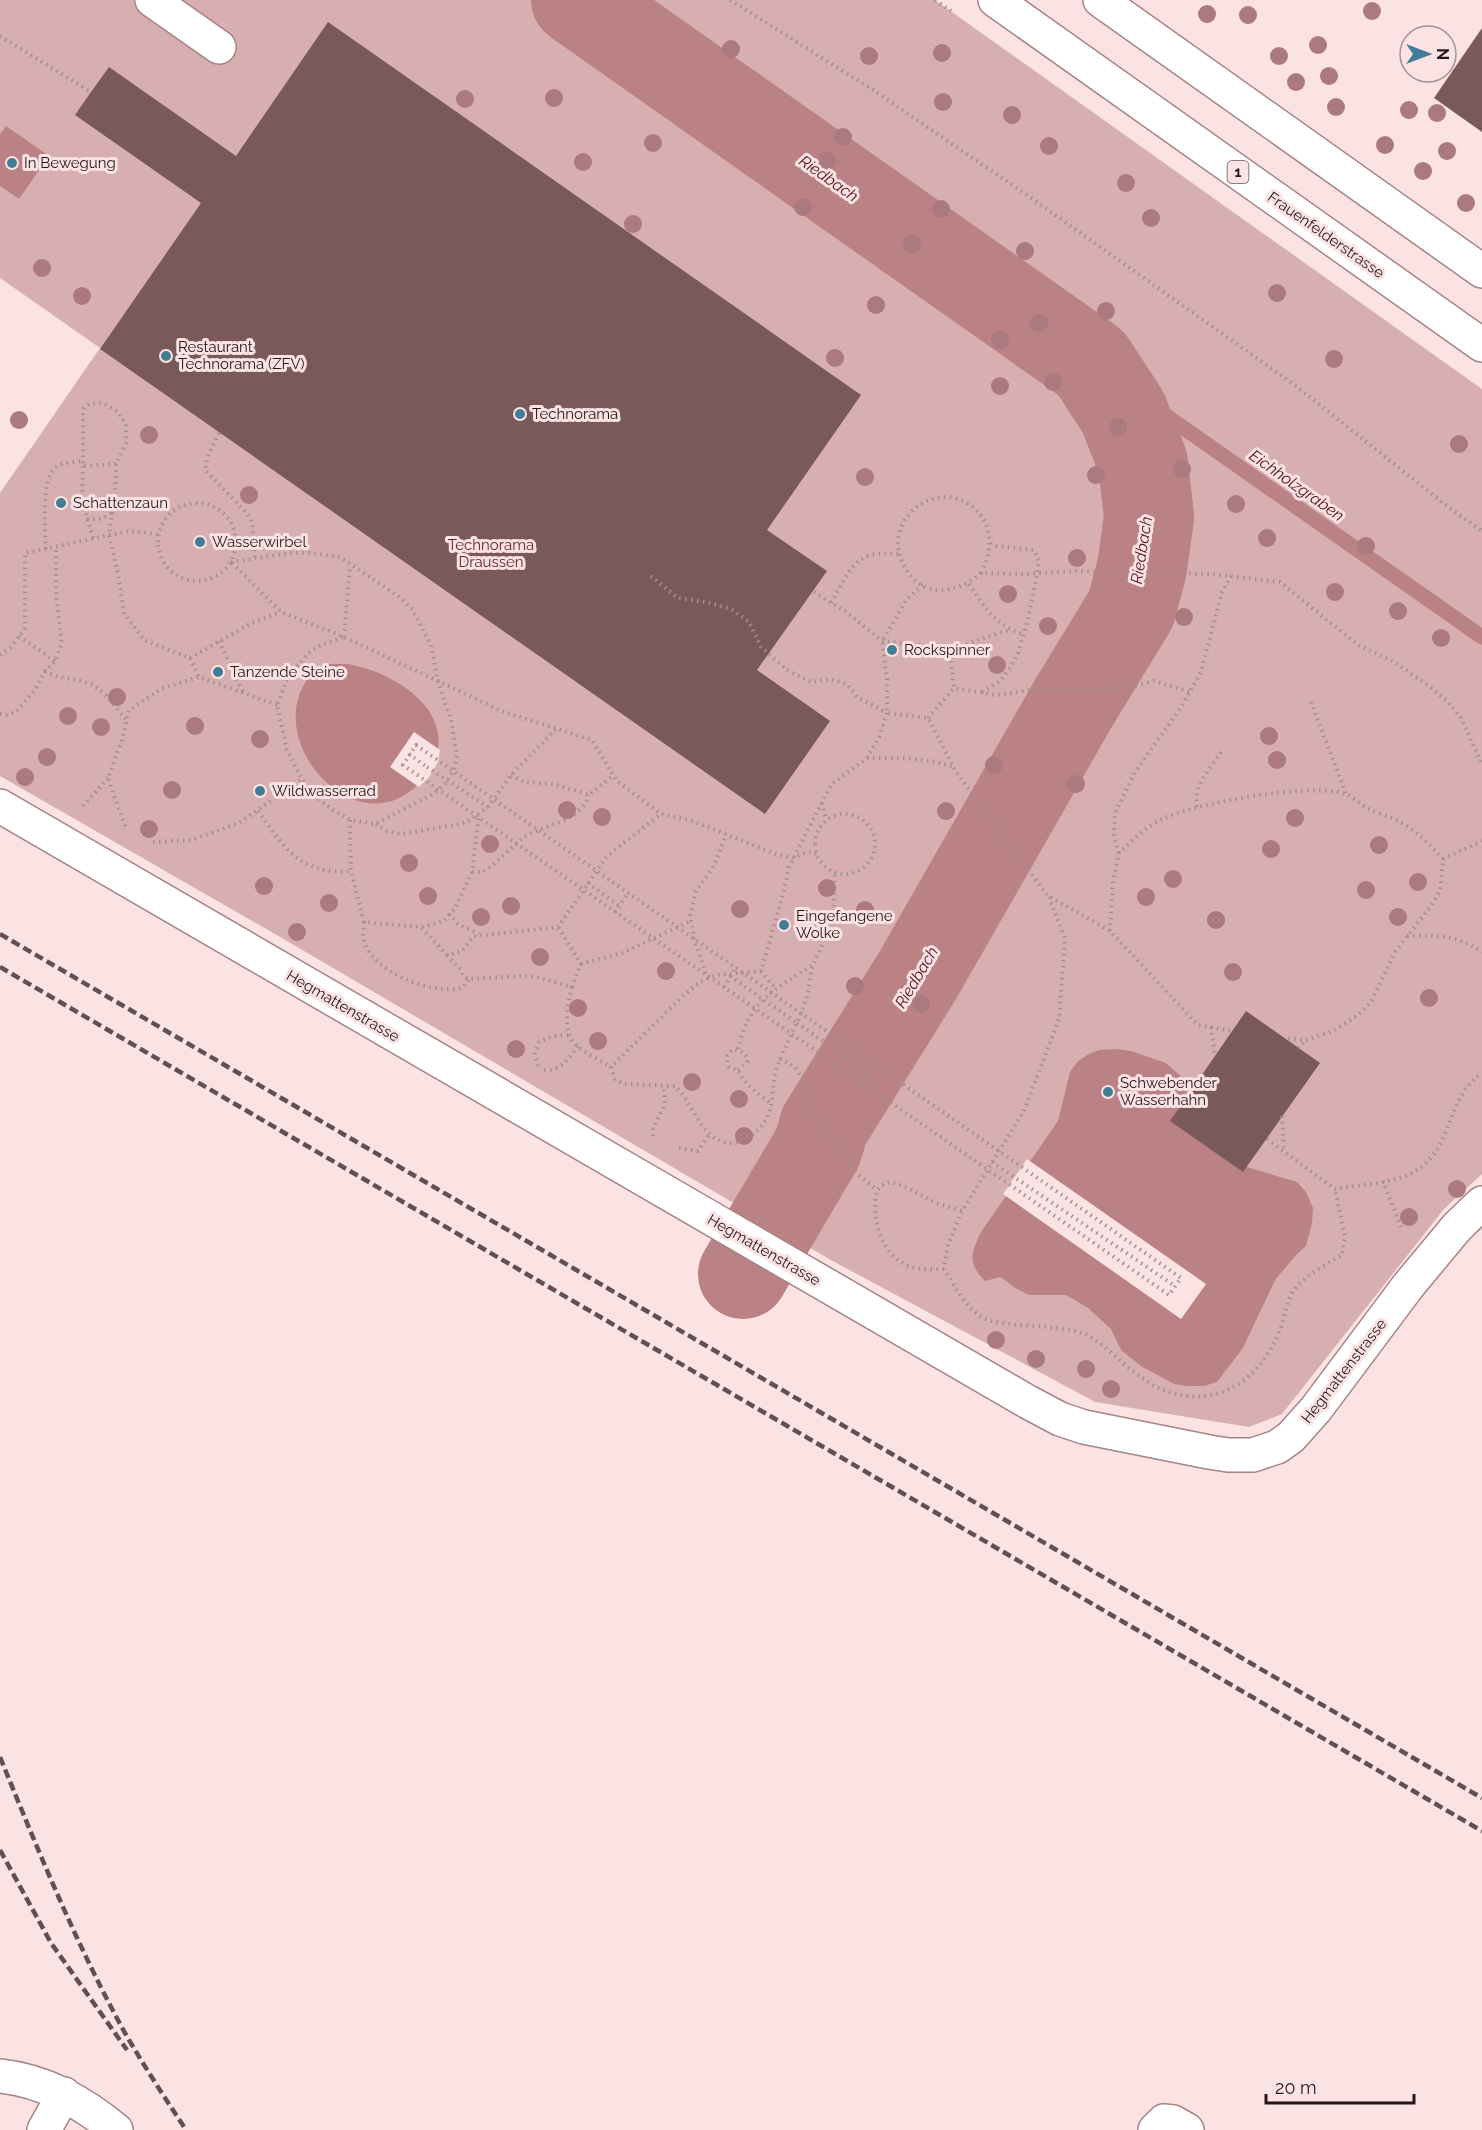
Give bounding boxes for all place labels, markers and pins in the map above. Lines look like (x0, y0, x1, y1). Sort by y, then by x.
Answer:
place label: In Bewegung (24, 154, 116, 172)
marker: In Bewegung (5, 156, 19, 170)
place label: Restaurant Technorama (ZFV) (178, 338, 305, 373)
marker: Restaurant Technorama (ZFV) (159, 349, 173, 363)
place label: Technorama (532, 405, 618, 423)
marker: Technorama (513, 407, 527, 421)
place label: Schattenzaun (73, 494, 168, 512)
marker: Schattenzaun (54, 496, 68, 510)
place label: Wasserwirbel (212, 533, 307, 551)
marker: Wasserwirbel (193, 535, 207, 549)
place label: Rockspinner (904, 641, 991, 659)
marker: Rockspinner (885, 643, 899, 657)
place label: Tanzende Steine (230, 663, 345, 681)
marker: Tanzende Steine (211, 665, 225, 679)
place label: Wildwasserrad (272, 782, 376, 800)
marker: Wildwasserrad (253, 784, 267, 798)
place label: Eingefangene Wolke (796, 907, 893, 942)
marker: Eingefangene Wolke (777, 918, 791, 932)
place label: Schwebender Wasserhahn (1120, 1074, 1218, 1109)
marker: Schwebender Wasserhahn (1101, 1085, 1115, 1099)

